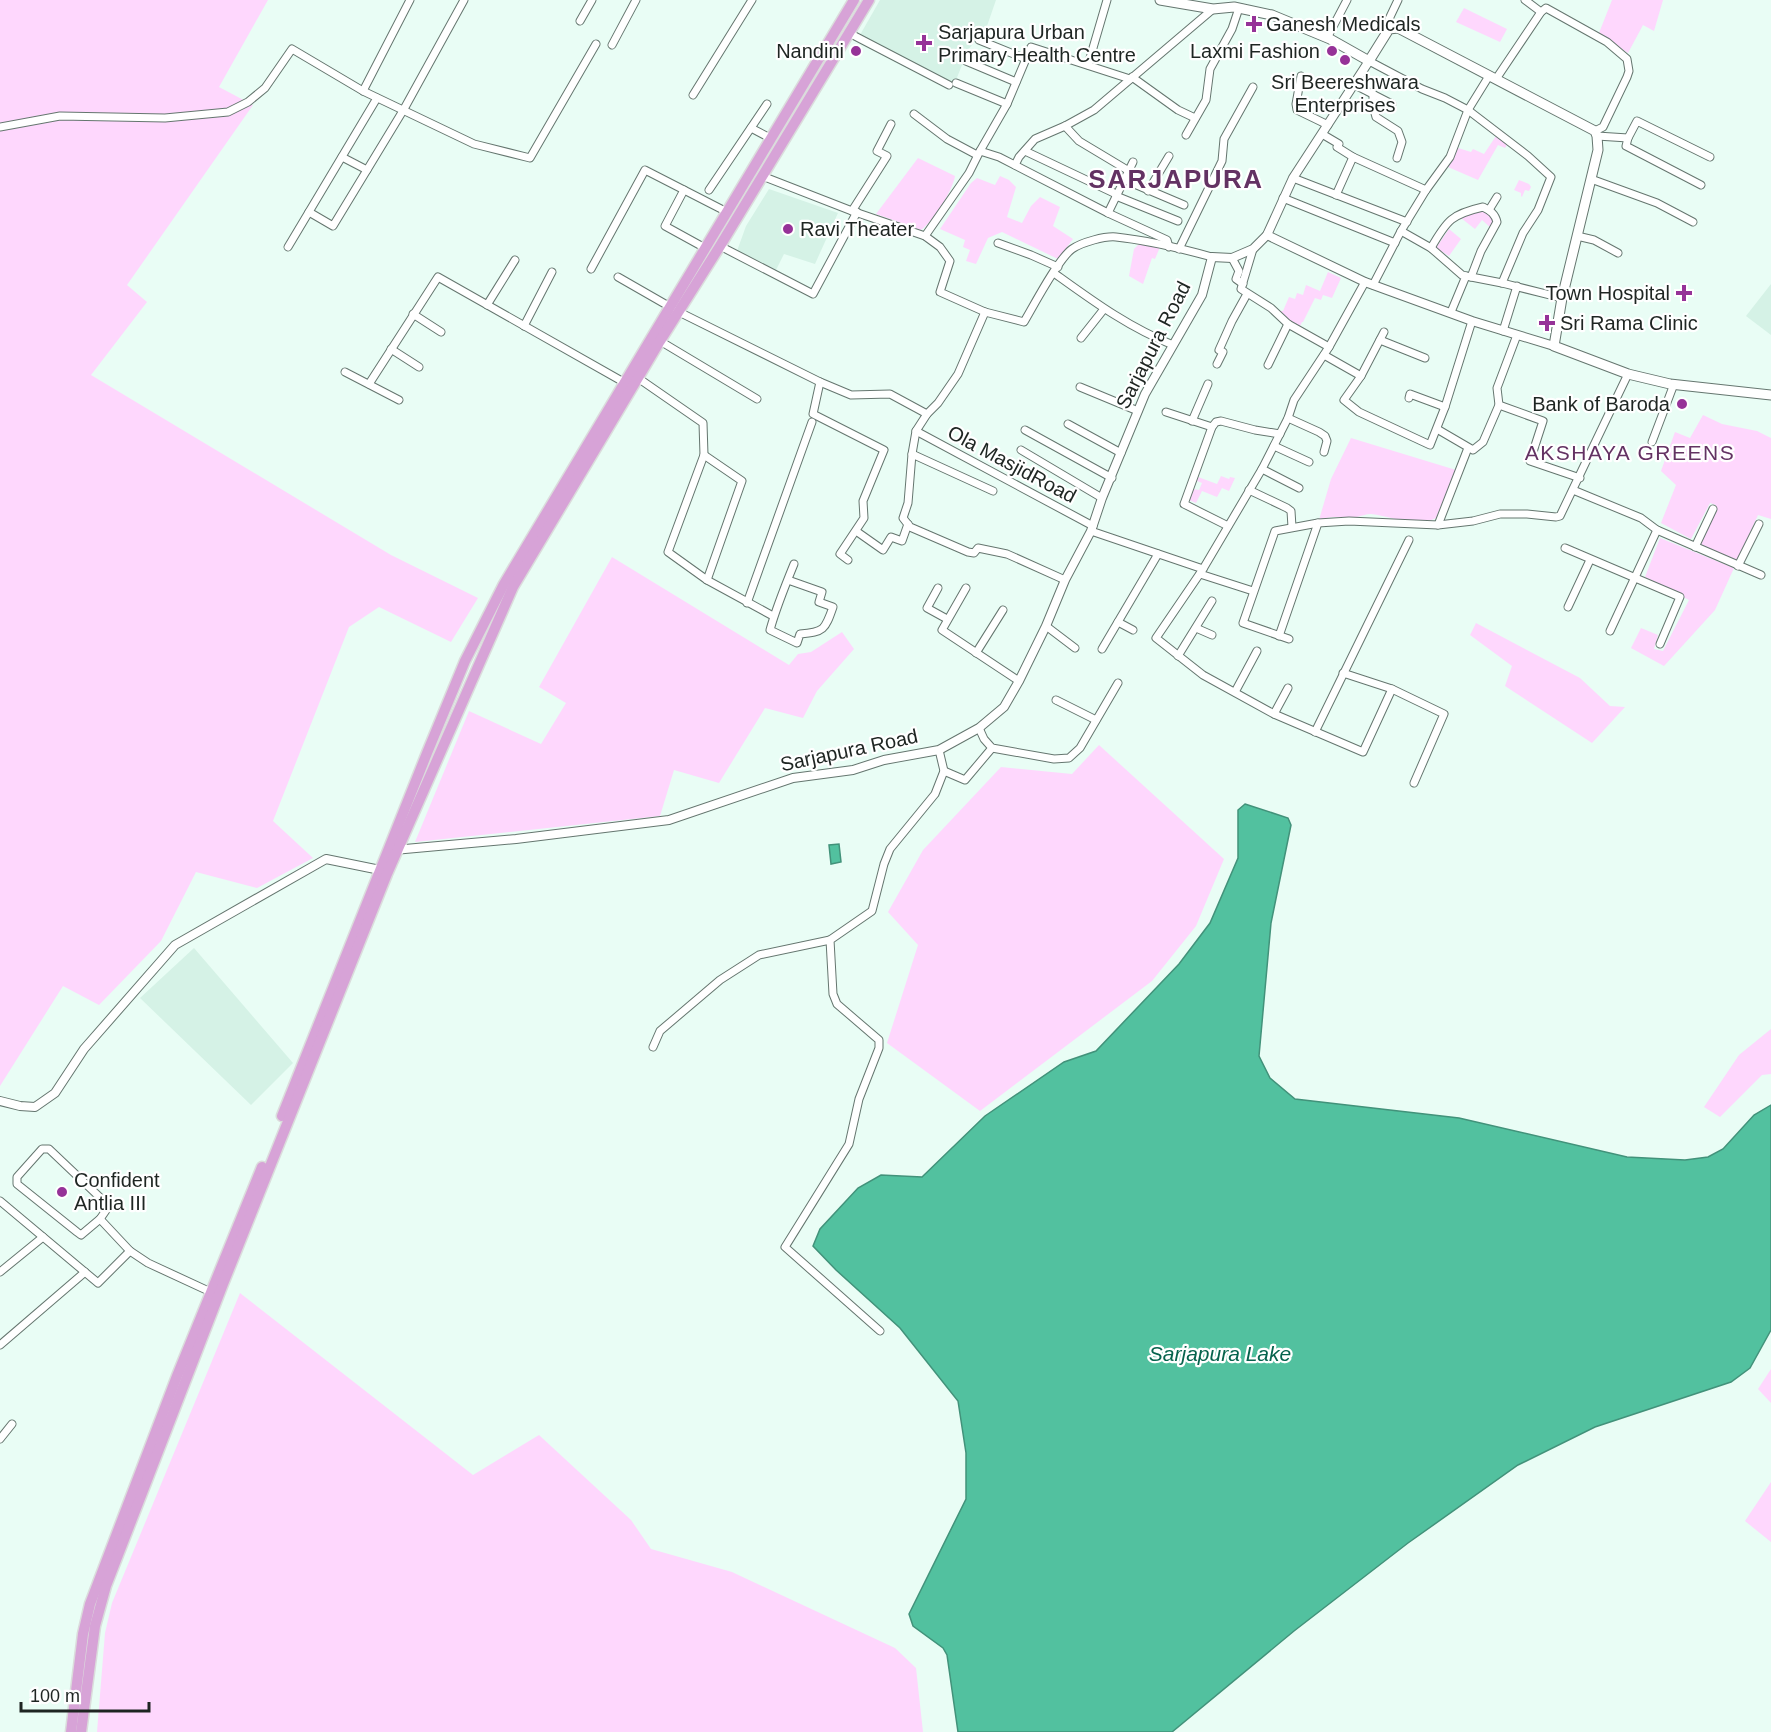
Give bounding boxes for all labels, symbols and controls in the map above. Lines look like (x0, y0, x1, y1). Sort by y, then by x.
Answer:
place label: Ganesh Medicals (1266, 13, 1421, 35)
marker: Ganesh Medicals (1247, 17, 1261, 31)
place label: Sarjapura Urban Primary Health Centre (938, 21, 1136, 66)
marker: Sarjapura Urban Primary Health Centre (915, 34, 933, 52)
place label: Nandini (776, 40, 844, 62)
place label: Laxmi Fashion (1190, 40, 1320, 62)
marker: Nandini (849, 44, 863, 58)
marker: Laxmi Fashion (1325, 44, 1339, 58)
marker: Sri Beereshwara Enterprises (1338, 53, 1352, 67)
place label: Sri Beereshwara Enterprises (1271, 71, 1420, 116)
district label: SARJAPURA (1088, 164, 1264, 194)
place label: Ravi Theater (800, 218, 914, 240)
marker: Ravi Theater (781, 222, 795, 236)
street label: Sarjapura Road (1111, 278, 1195, 412)
place label: Town Hospital (1545, 282, 1670, 304)
marker: Town Hospital (1675, 284, 1693, 302)
place label: Sri Rama Clinic (1560, 312, 1698, 334)
marker: Sri Rama Clinic (1538, 314, 1556, 332)
place label: Bank of Baroda (1532, 393, 1671, 415)
marker: Bank of Baroda (1675, 397, 1689, 411)
street label: Ola MasjidRoad (944, 421, 1080, 507)
district label: AKSHAYA GREENS (1525, 441, 1735, 464)
street label: Sarjapura Road (778, 725, 920, 775)
place label: Confident Antlia III (74, 1169, 160, 1214)
marker: Confident Antlia III (55, 1185, 69, 1199)
water label: Sarjapura Lake (1149, 1342, 1291, 1365)
scale bar (21, 1675, 148, 1713)
text: 100 m (30, 1686, 80, 1706)

